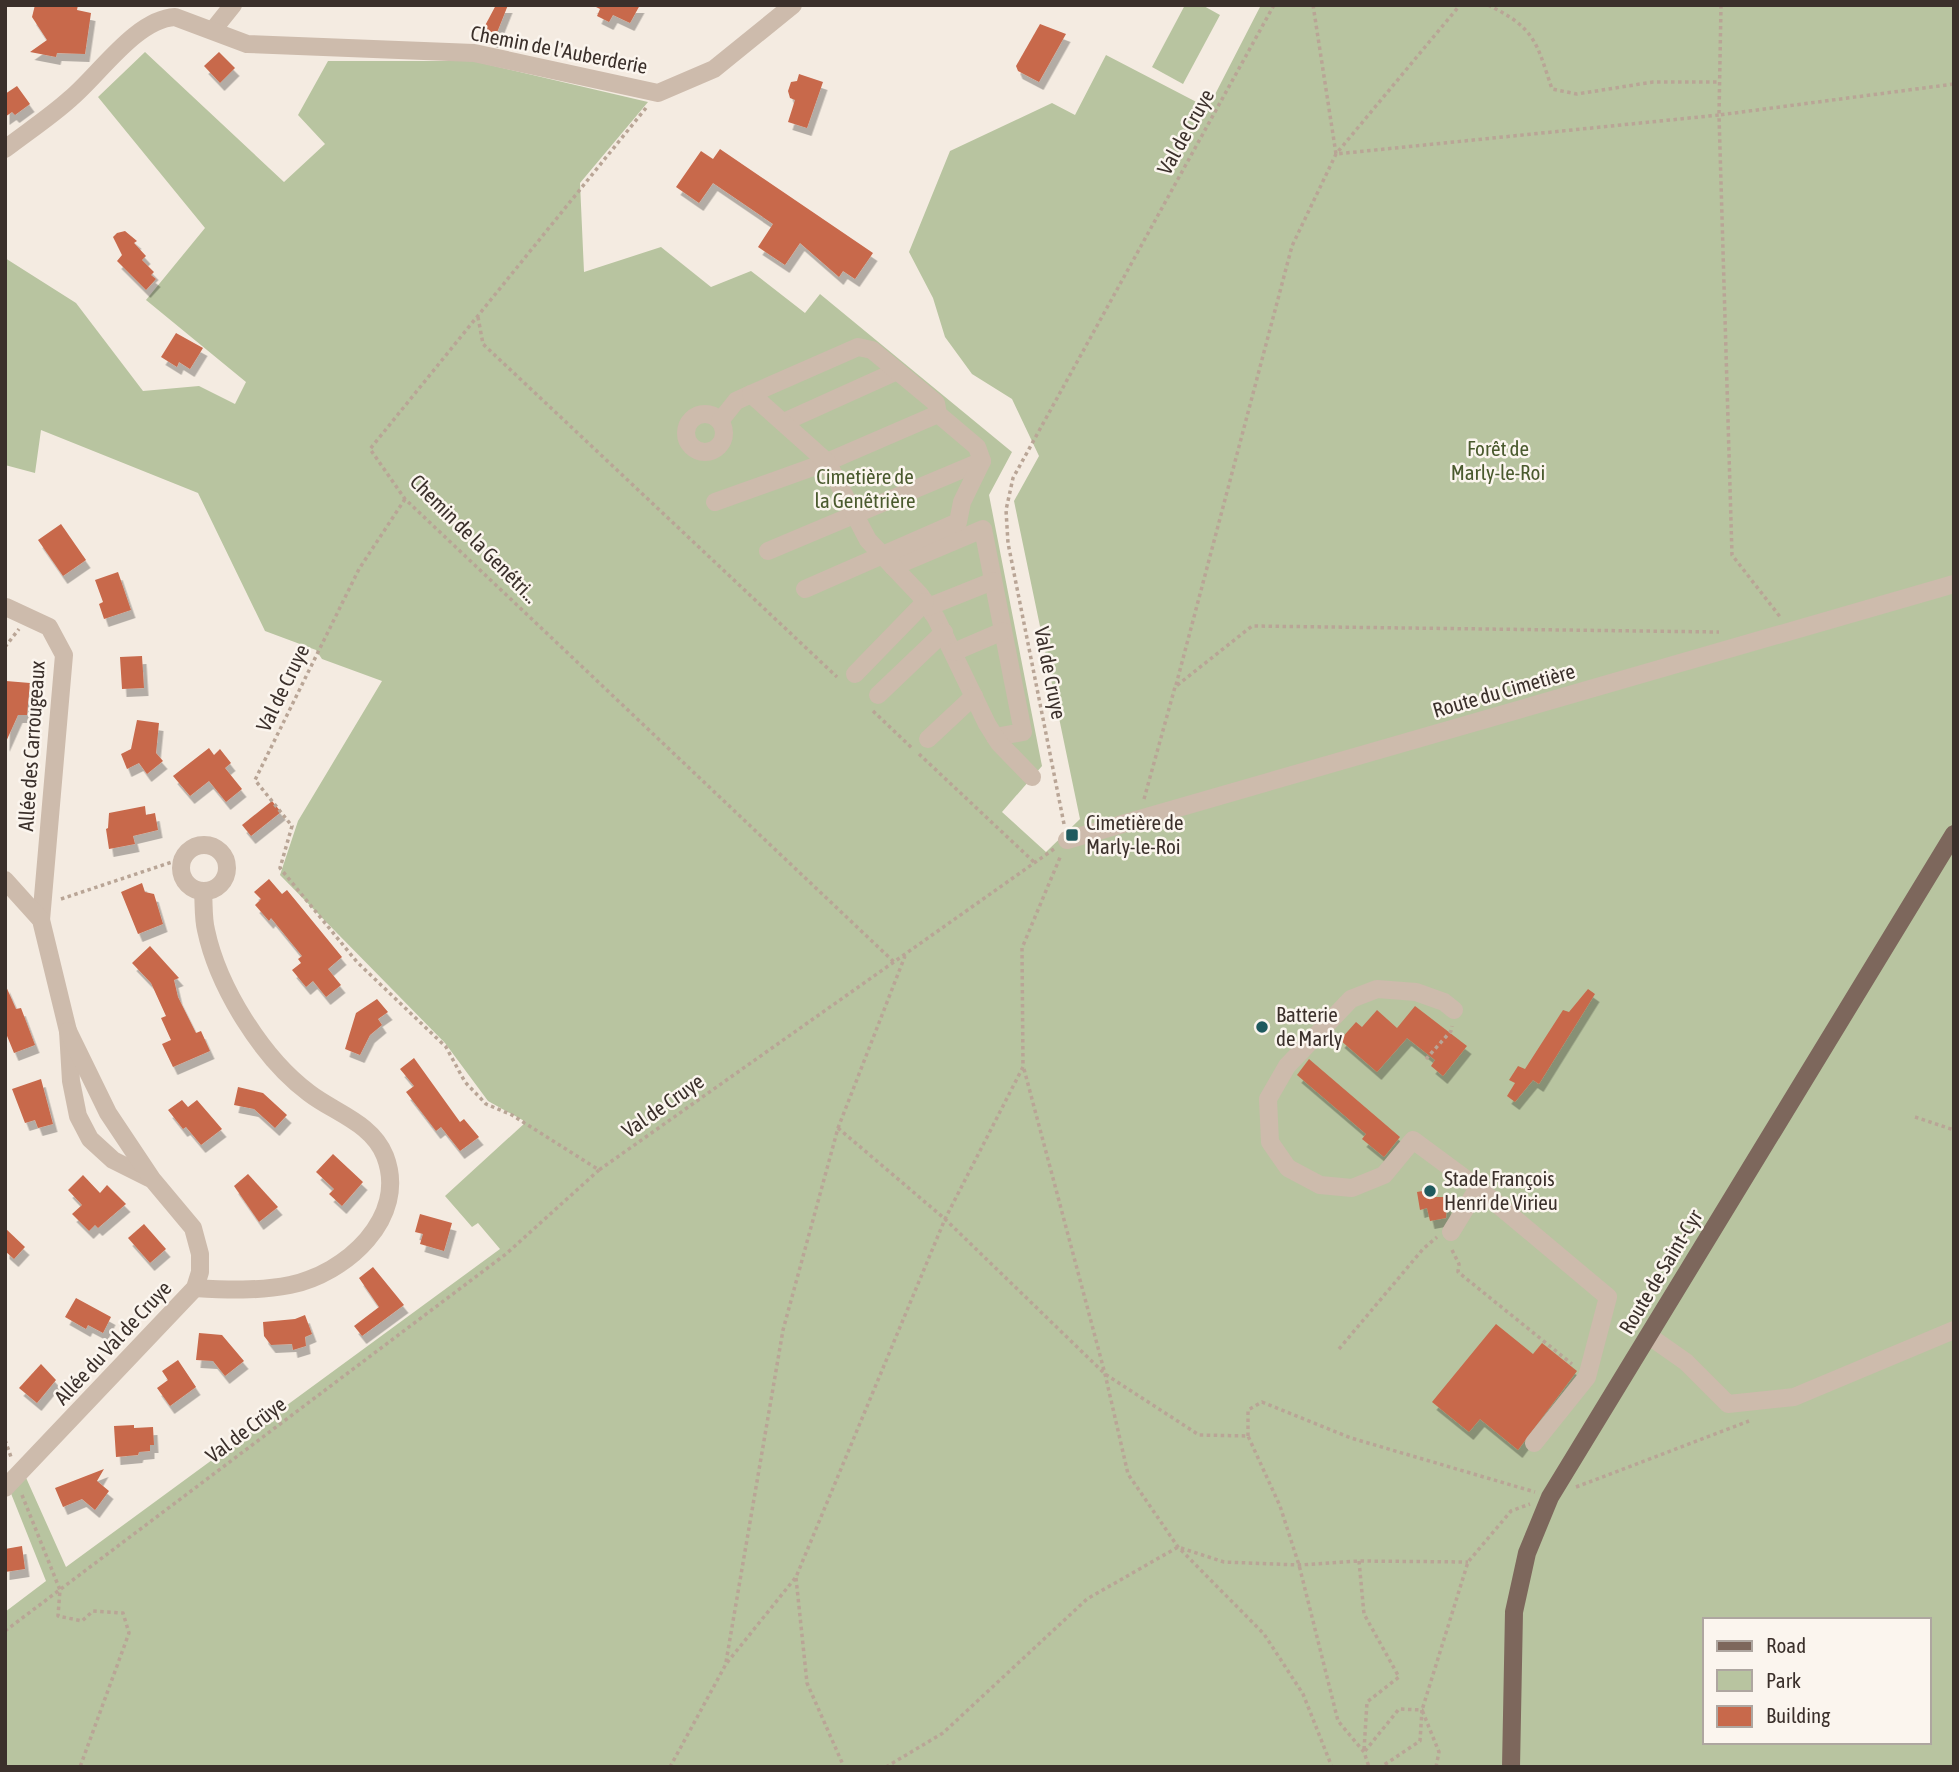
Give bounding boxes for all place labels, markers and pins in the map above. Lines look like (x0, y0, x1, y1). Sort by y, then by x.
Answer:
place label: Cimetière de Marly-le-Roi (1086, 810, 1183, 858)
marker: Cimetière de Marly-le-Roi (1064, 827, 1080, 843)
place label: Batterie de Marly (1276, 1002, 1343, 1050)
marker: Batterie de Marly (1254, 1019, 1270, 1035)
place label: Stade François Henri de Virieu (1444, 1166, 1558, 1214)
marker: Stade François Henri de Virieu (1422, 1183, 1438, 1199)

